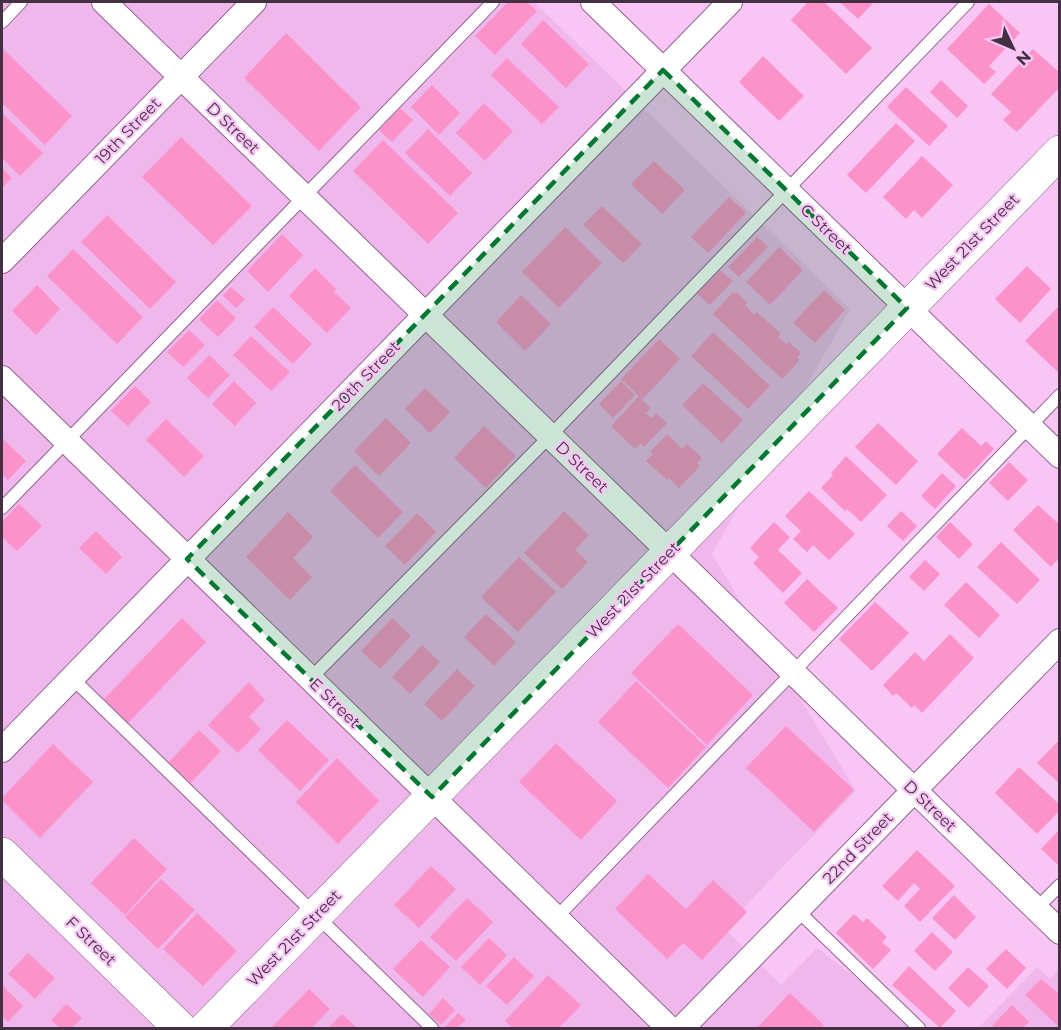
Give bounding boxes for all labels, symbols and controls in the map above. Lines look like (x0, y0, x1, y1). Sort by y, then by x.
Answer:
north arrow (983, 18, 1043, 78)
text: N (1012, 47, 1035, 69)
street label: 19th Street (91, 93, 165, 168)
street label: D Street (203, 98, 264, 158)
street label: West 21st Street (921, 189, 1023, 294)
street label: C Street (796, 200, 856, 258)
street label: 20th Street (328, 337, 404, 415)
street label: D Street (552, 437, 613, 497)
street label: West 21st Street (582, 537, 684, 642)
street label: E Street (306, 674, 365, 732)
street label: D Street (900, 776, 961, 836)
street label: 22nd Street (819, 808, 897, 888)
street label: West 21st Street (243, 885, 345, 990)
street label: F Street (62, 912, 121, 970)

